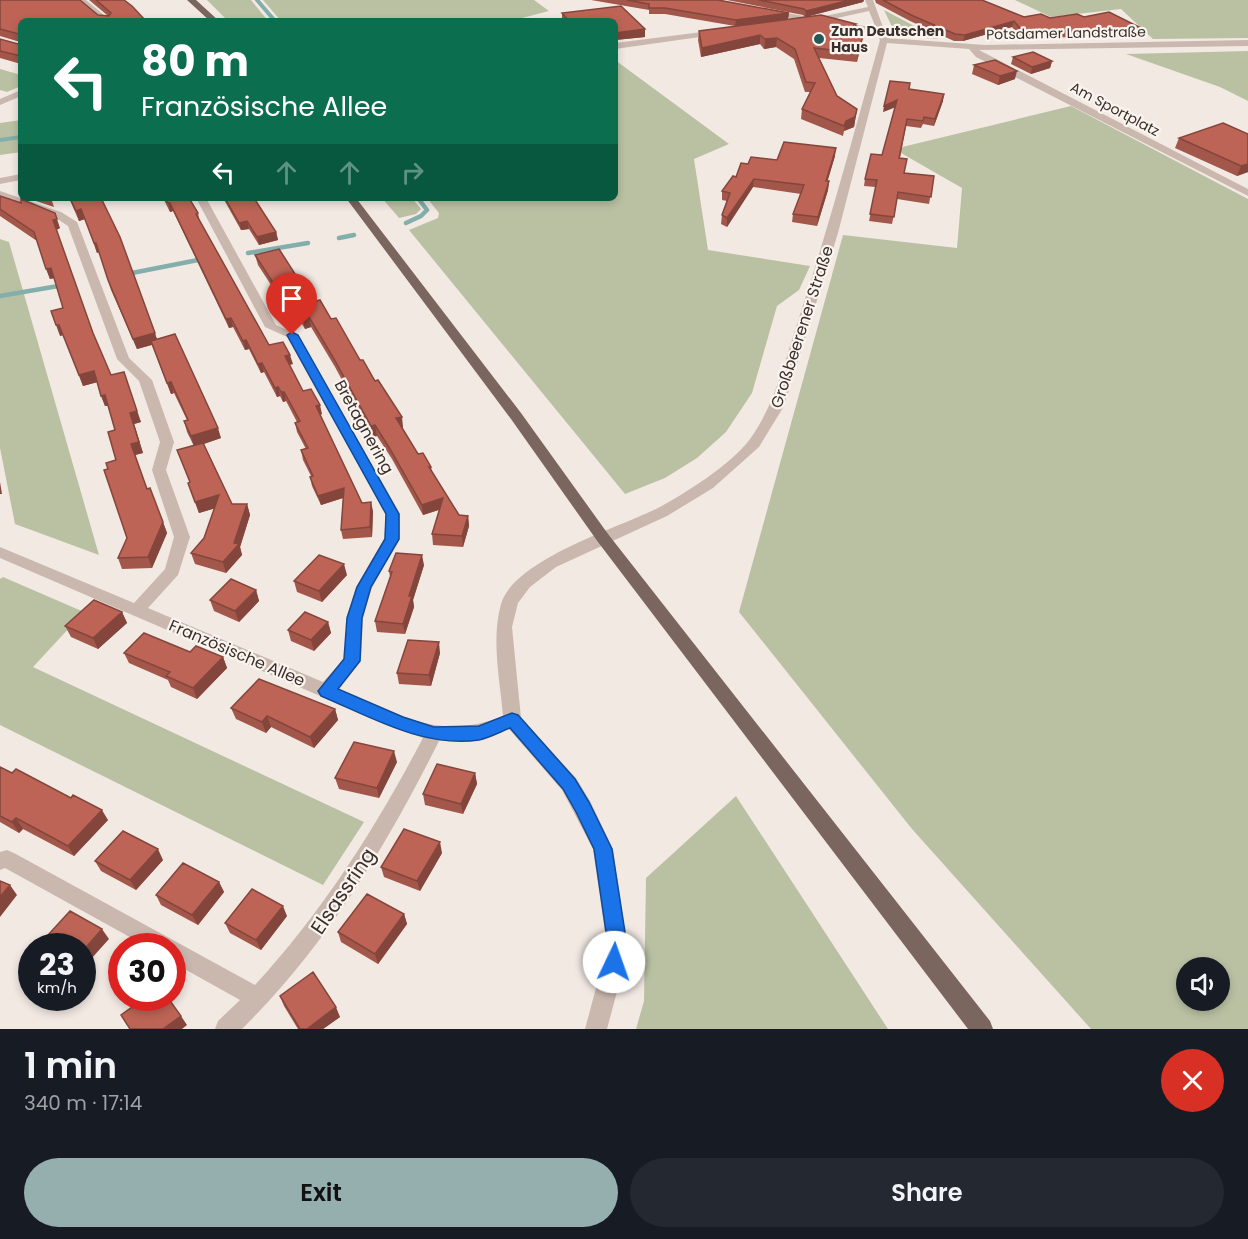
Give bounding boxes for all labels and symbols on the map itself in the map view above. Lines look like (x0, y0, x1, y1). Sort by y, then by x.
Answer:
place label: Zum Deutschen Haus (831, 21, 944, 57)
street label: Potsdamer Landstraße (986, 22, 1146, 44)
marker: Zum Deutschen Haus (812, 32, 826, 46)
street label: Am Sportplatz (1067, 77, 1163, 141)
street label: Großbeerener Straße (765, 243, 839, 411)
pin (266, 273, 317, 335)
street label: Bretagnering (329, 376, 399, 478)
street label: Französische Allee (165, 614, 309, 692)
street label: Elsassring (304, 842, 382, 940)
position arrow (582, 930, 646, 994)
speed limit sign: 30 (108, 933, 186, 1011)

